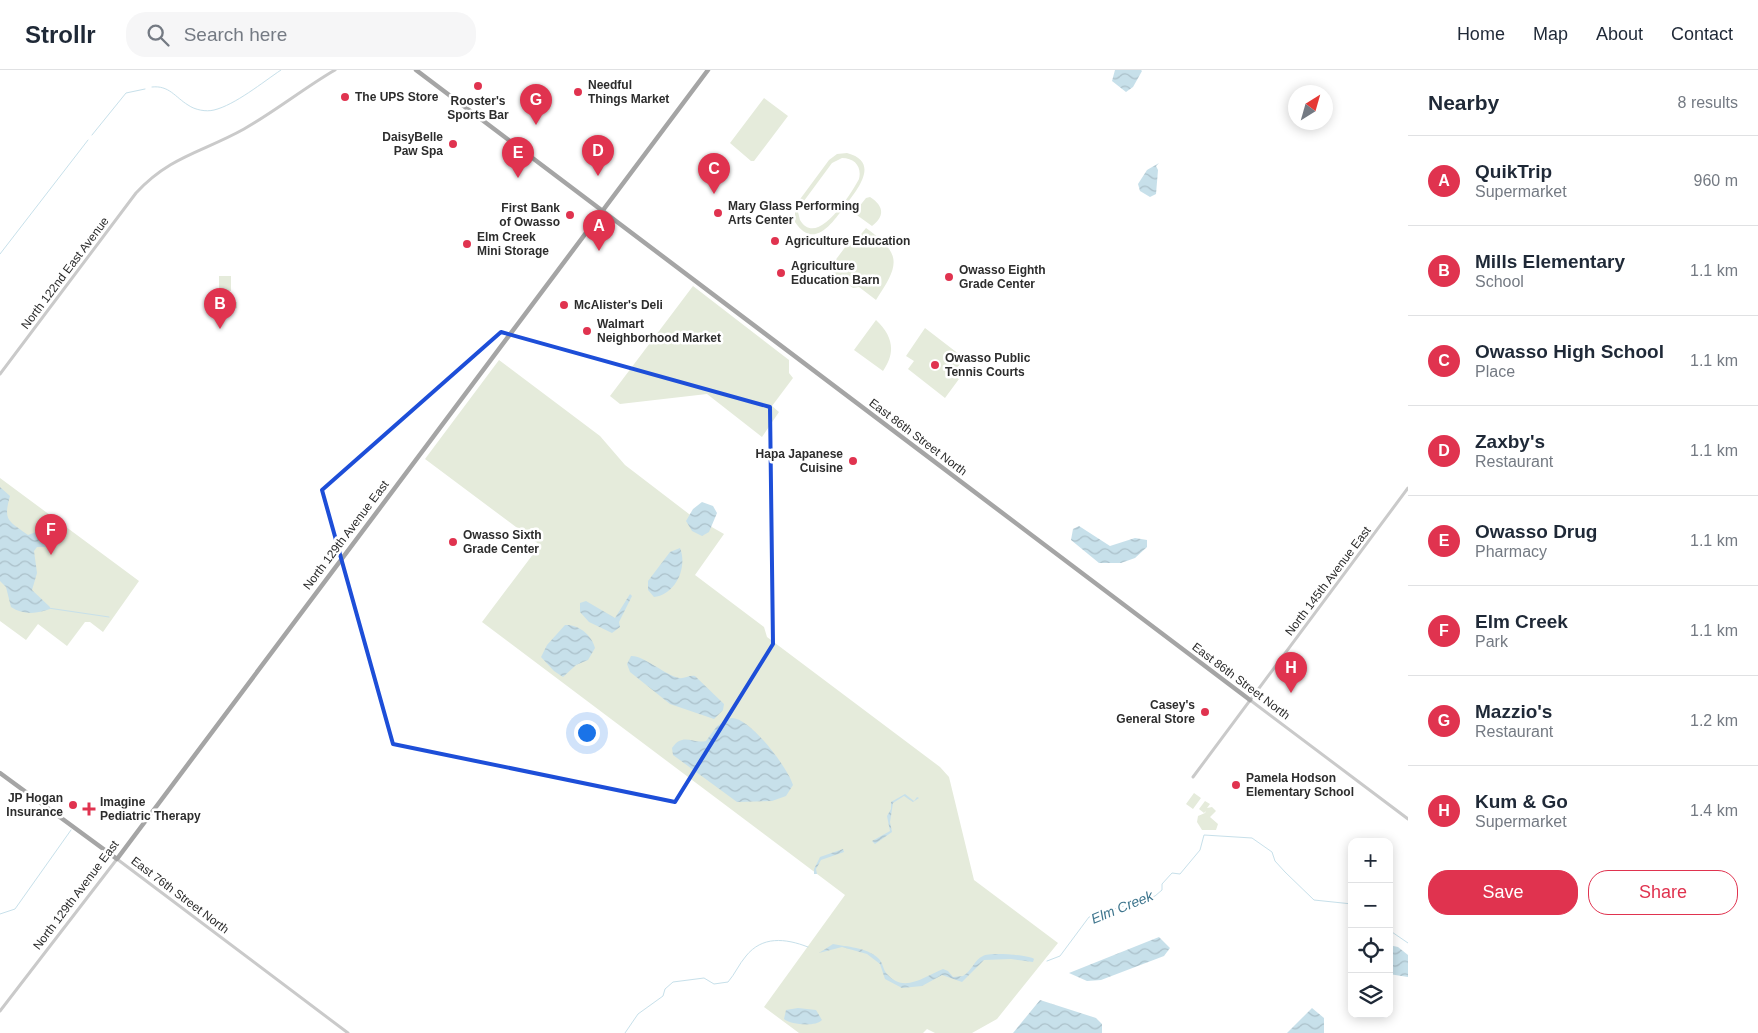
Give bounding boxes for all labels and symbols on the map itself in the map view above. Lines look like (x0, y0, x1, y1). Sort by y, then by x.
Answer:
place label: Needful Things Market (588, 78, 669, 106)
marker: Rooster's Sports Bar (472, 80, 484, 92)
pin: G (520, 84, 552, 125)
north arrow (1288, 85, 1333, 130)
marker: Needful Things Market (572, 86, 584, 98)
place label: The UPS Store (355, 90, 439, 104)
marker: The UPS Store (339, 91, 351, 103)
place label: Rooster's Sports Bar (447, 94, 509, 122)
place label: DaisyBelle Paw Spa (382, 130, 443, 158)
pin: D (582, 135, 614, 176)
pin: E (502, 137, 534, 178)
marker: DaisyBelle Paw Spa (447, 138, 459, 150)
pin: C (698, 153, 730, 194)
place label: Mary Glass Performing Arts Center (728, 199, 859, 227)
place label: First Bank of Owasso (499, 201, 560, 229)
marker: Mary Glass Performing Arts Center (712, 207, 724, 219)
marker: First Bank of Owasso (564, 209, 576, 221)
pin: A (583, 210, 615, 251)
street label: North 122nd East Avenue (18, 214, 112, 332)
place label: Elm Creek Mini Storage (477, 230, 549, 258)
place label: Agriculture Education (785, 234, 910, 248)
marker: Agriculture Education (769, 235, 781, 247)
marker: Elm Creek Mini Storage (461, 238, 473, 250)
place label: Agriculture Education Barn (791, 259, 880, 287)
place label: Owasso Eighth Grade Center (959, 263, 1046, 291)
marker: Agriculture Education Barn (775, 267, 787, 279)
marker: Owasso Eighth Grade Center (943, 271, 955, 283)
pin: B (204, 288, 236, 329)
place label: McAlister's Deli (574, 298, 663, 312)
marker: McAlister's Deli (558, 299, 570, 311)
place label: Walmart Neighborhood Market (597, 317, 721, 345)
marker: Walmart Neighborhood Market (581, 325, 593, 337)
place label: Owasso Public Tennis Courts (945, 351, 1031, 379)
marker: Owasso Public Tennis Courts (929, 359, 941, 371)
street label: East 86th Street North (866, 396, 970, 478)
place label: Hapa Japanese Cuisine (756, 447, 843, 475)
marker: Hapa Japanese Cuisine (847, 455, 859, 467)
street label: North 129th Avenue East (300, 477, 392, 592)
pin: F (35, 514, 67, 555)
street label: North 145th Avenue East (1282, 523, 1374, 638)
place label: Owasso Sixth Grade Center (463, 528, 542, 556)
marker: Owasso Sixth Grade Center (447, 536, 459, 548)
street label: East 86th Street North (1189, 640, 1293, 722)
pin: H (1275, 652, 1307, 693)
place label: Casey's General Store (1116, 698, 1195, 726)
marker: Casey's General Store (1199, 706, 1211, 718)
your location (574, 720, 600, 746)
place label: Pamela Hodson Elementary School (1246, 771, 1354, 799)
marker: Pamela Hodson Elementary School (1230, 779, 1242, 791)
place label: JP Hogan Insurance (6, 791, 63, 819)
place label: Imagine Pediatric Therapy (100, 795, 201, 823)
marker: JP Hogan Insurance (67, 799, 79, 811)
marker: Imagine Pediatric Therapy (82, 802, 96, 816)
street label: North 129th Avenue East (30, 837, 122, 952)
street label: East 76th Street North (128, 854, 232, 936)
water label: Elm Creek (1089, 887, 1156, 927)

